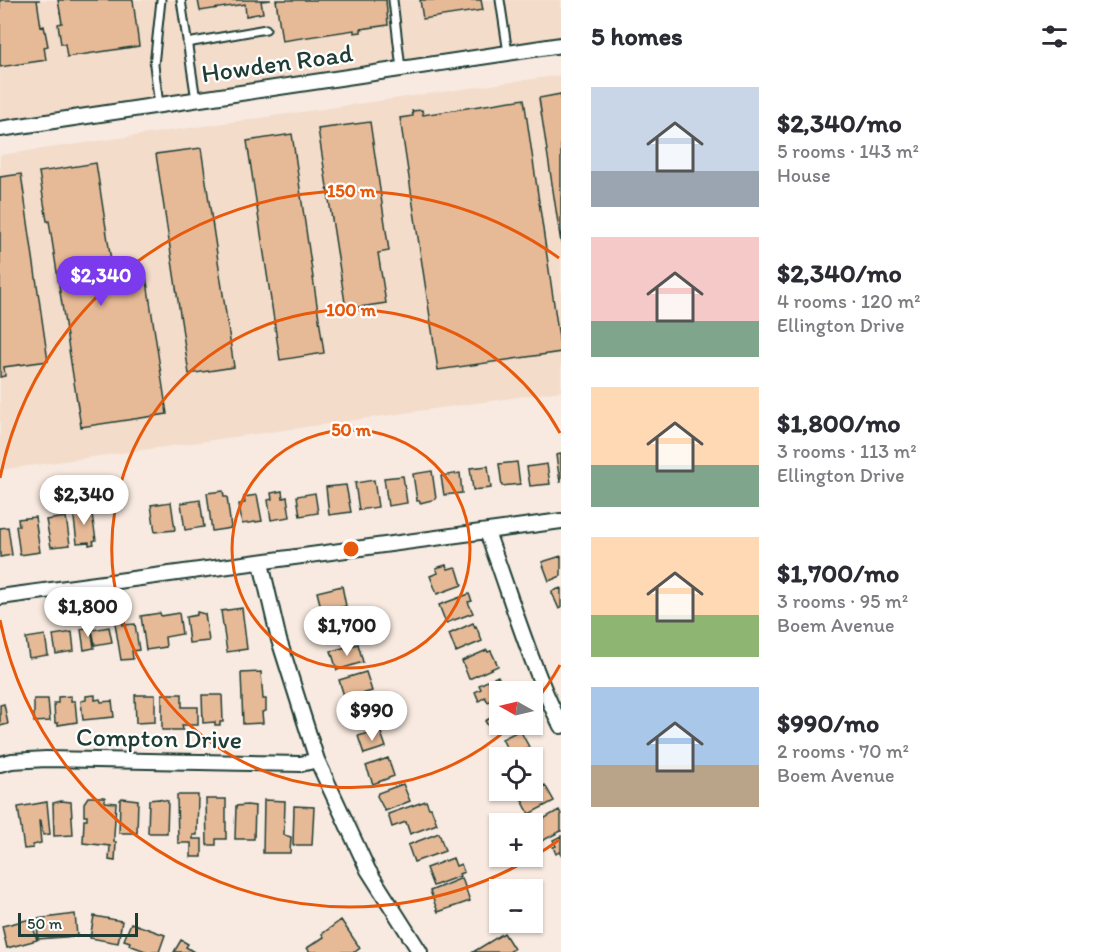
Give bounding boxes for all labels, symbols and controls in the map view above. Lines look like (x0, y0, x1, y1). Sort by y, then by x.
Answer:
text: 5 homes (591, 20, 683, 52)
icon: filters (1038, 20, 1071, 53)
street label: Howden Road (199, 36, 355, 89)
text: $2,340/mo (777, 107, 902, 139)
icon: home (639, 111, 711, 183)
text: 5 rooms · 143 m² (777, 139, 919, 163)
text: House (777, 163, 831, 187)
text: 150 m (327, 180, 376, 202)
pin: $2,340 (52, 256, 150, 307)
text: $2,340/mo (777, 257, 902, 289)
icon: home (639, 261, 711, 333)
text: $2,340 (71, 263, 131, 287)
text: 4 rooms · 120 m² (777, 289, 920, 313)
text: 100 m (326, 299, 377, 321)
text: Ellington Drive (777, 313, 905, 337)
text: $1,800/mo (777, 407, 901, 439)
icon: home (639, 411, 711, 483)
text: 50 m (331, 419, 372, 441)
text: 3 rooms · 113 m² (777, 439, 917, 463)
text: Ellington Drive (777, 463, 905, 487)
pin: $2,340 (35, 475, 133, 526)
text: $2,340 (54, 482, 114, 506)
centre of rings (341, 539, 361, 559)
text: $1,700/mo (777, 557, 899, 589)
icon: home (639, 561, 711, 633)
pin: $1,800 (39, 587, 137, 638)
text: 3 rooms · 95 m² (777, 589, 908, 613)
text: $1,800 (58, 594, 118, 618)
pin: $1,700 (298, 606, 396, 657)
text: $1,700 (318, 613, 376, 637)
text: Boem Avenue (777, 613, 895, 637)
north arrow (489, 681, 543, 735)
map controls (489, 681, 543, 933)
pin: $990 (336, 691, 408, 742)
text: $990 (350, 698, 394, 722)
text: $990/mo (777, 707, 879, 739)
icon: home (639, 711, 711, 783)
street label: Compton Drive (76, 721, 242, 755)
text: 2 rooms · 70 m² (777, 739, 909, 763)
button: locate (489, 747, 543, 801)
text: Boem Avenue (777, 763, 895, 787)
button: + (489, 813, 543, 867)
button: − (489, 879, 543, 933)
scale bar (18, 910, 138, 938)
text: 50 m (27, 914, 62, 933)

